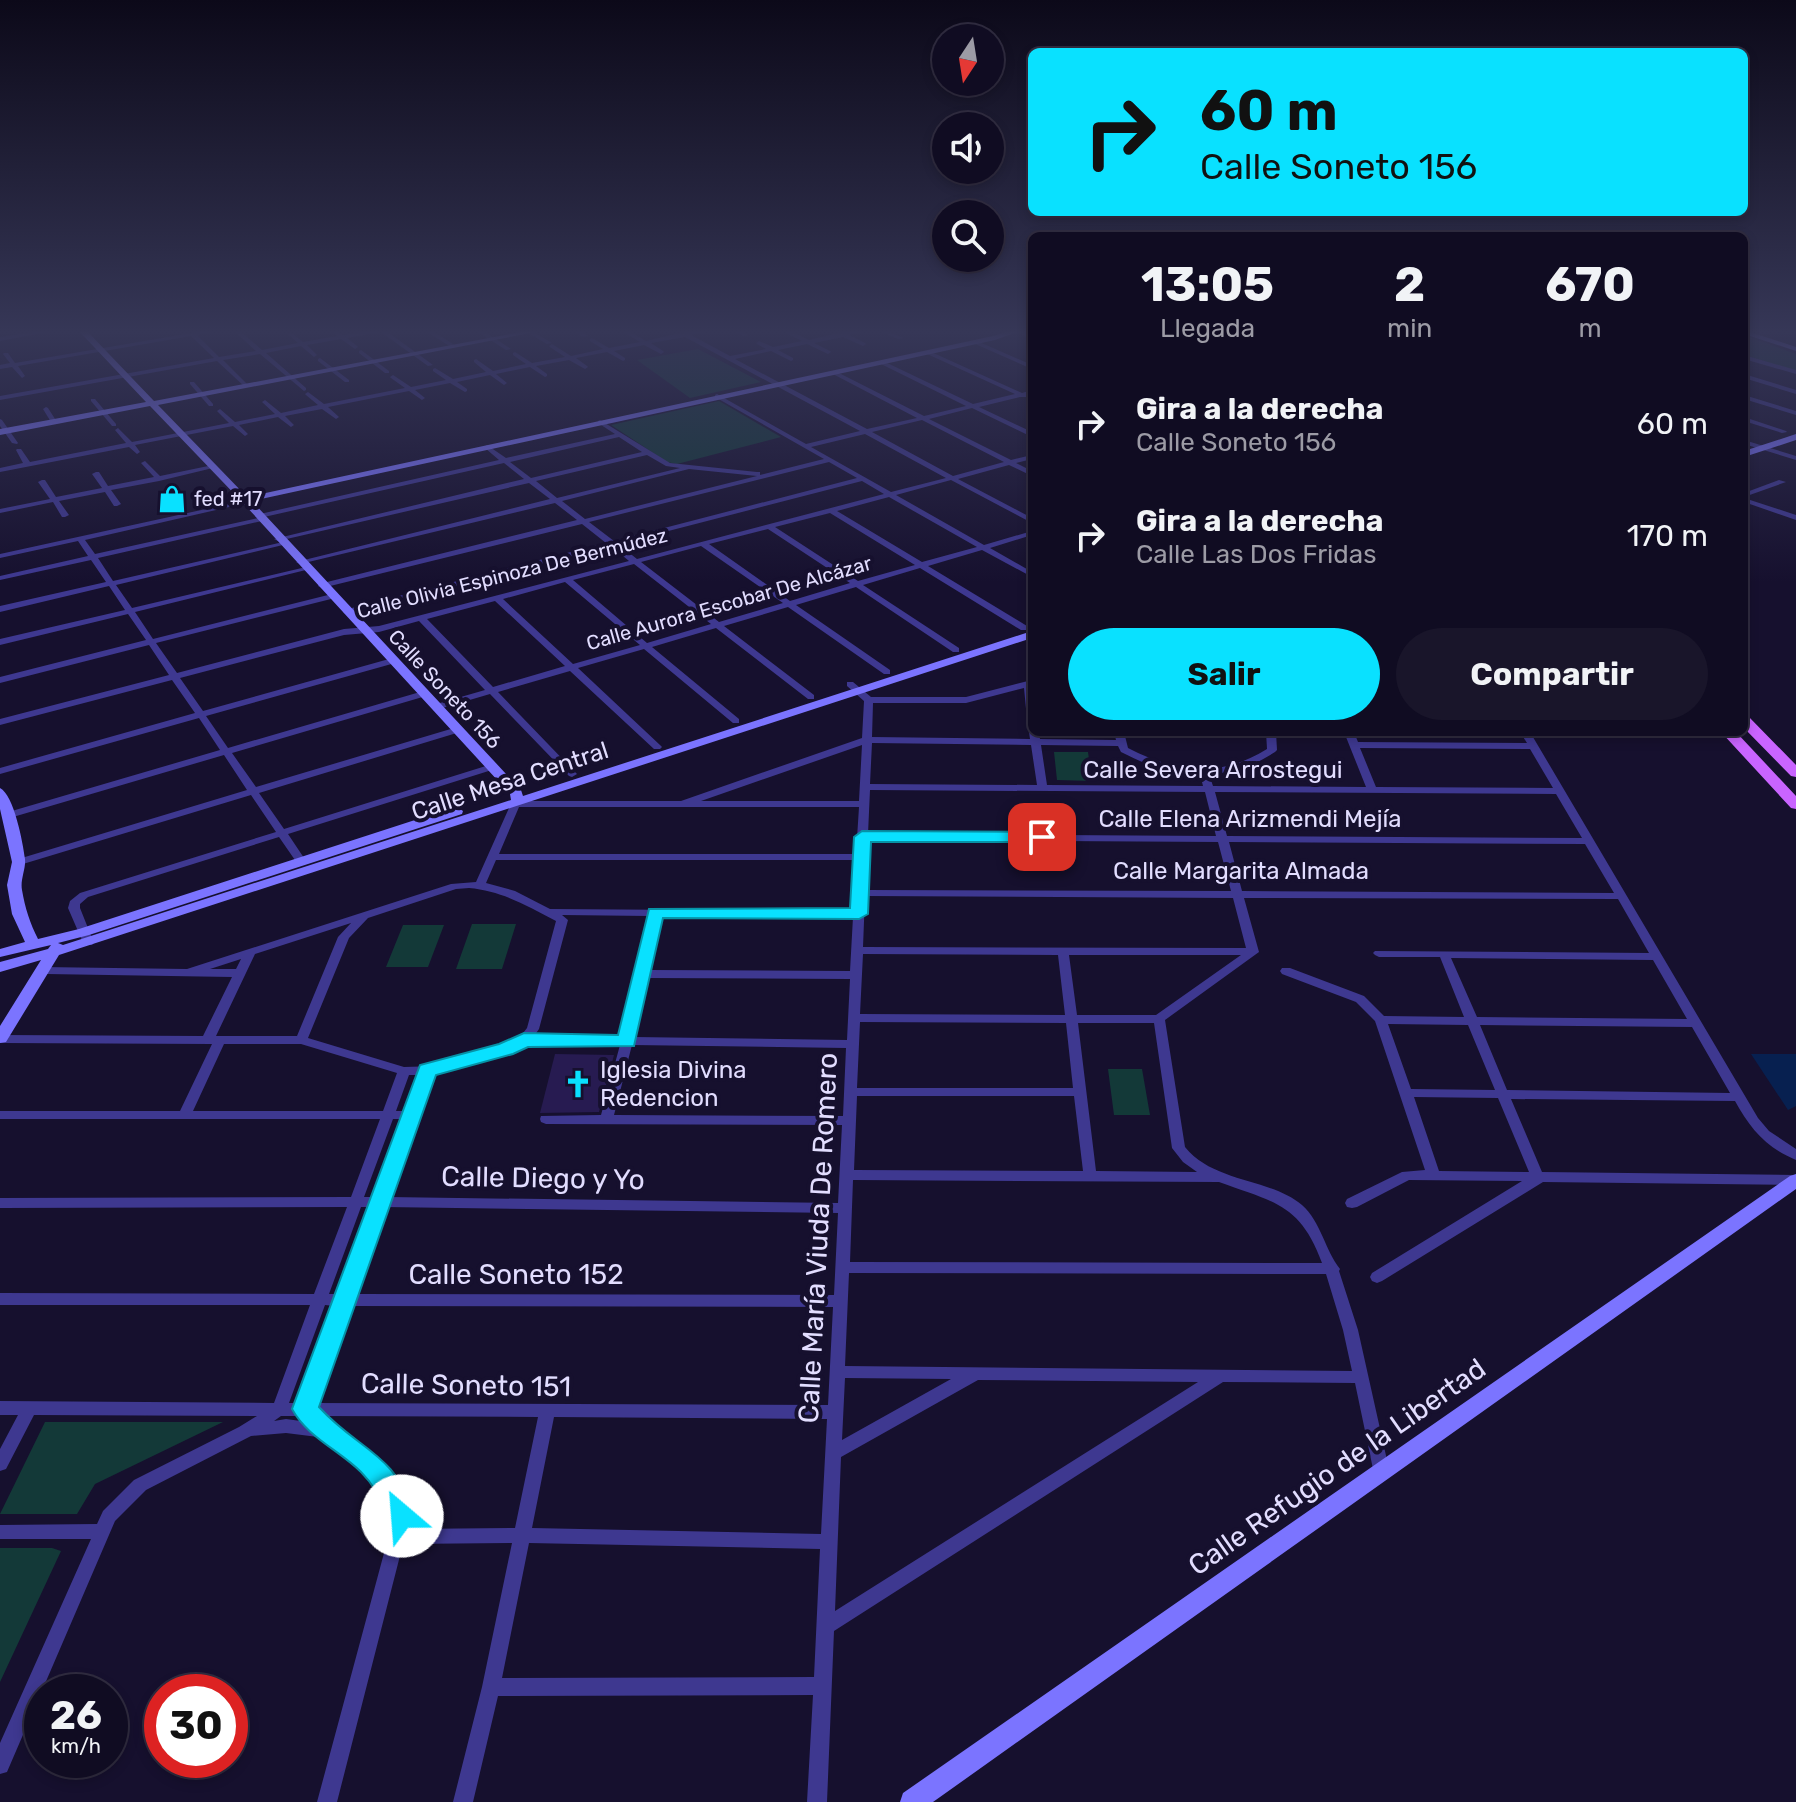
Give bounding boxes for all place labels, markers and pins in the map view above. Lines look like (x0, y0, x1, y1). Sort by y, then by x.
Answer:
shop icon: fed #17 (157, 484, 187, 514)
place label: fed #17 (194, 487, 262, 511)
pin (1008, 803, 1076, 871)
place label: Iglesia Divina Redencion (600, 1056, 747, 1112)
church icon: Iglesia Divina Redencion (563, 1069, 593, 1099)

